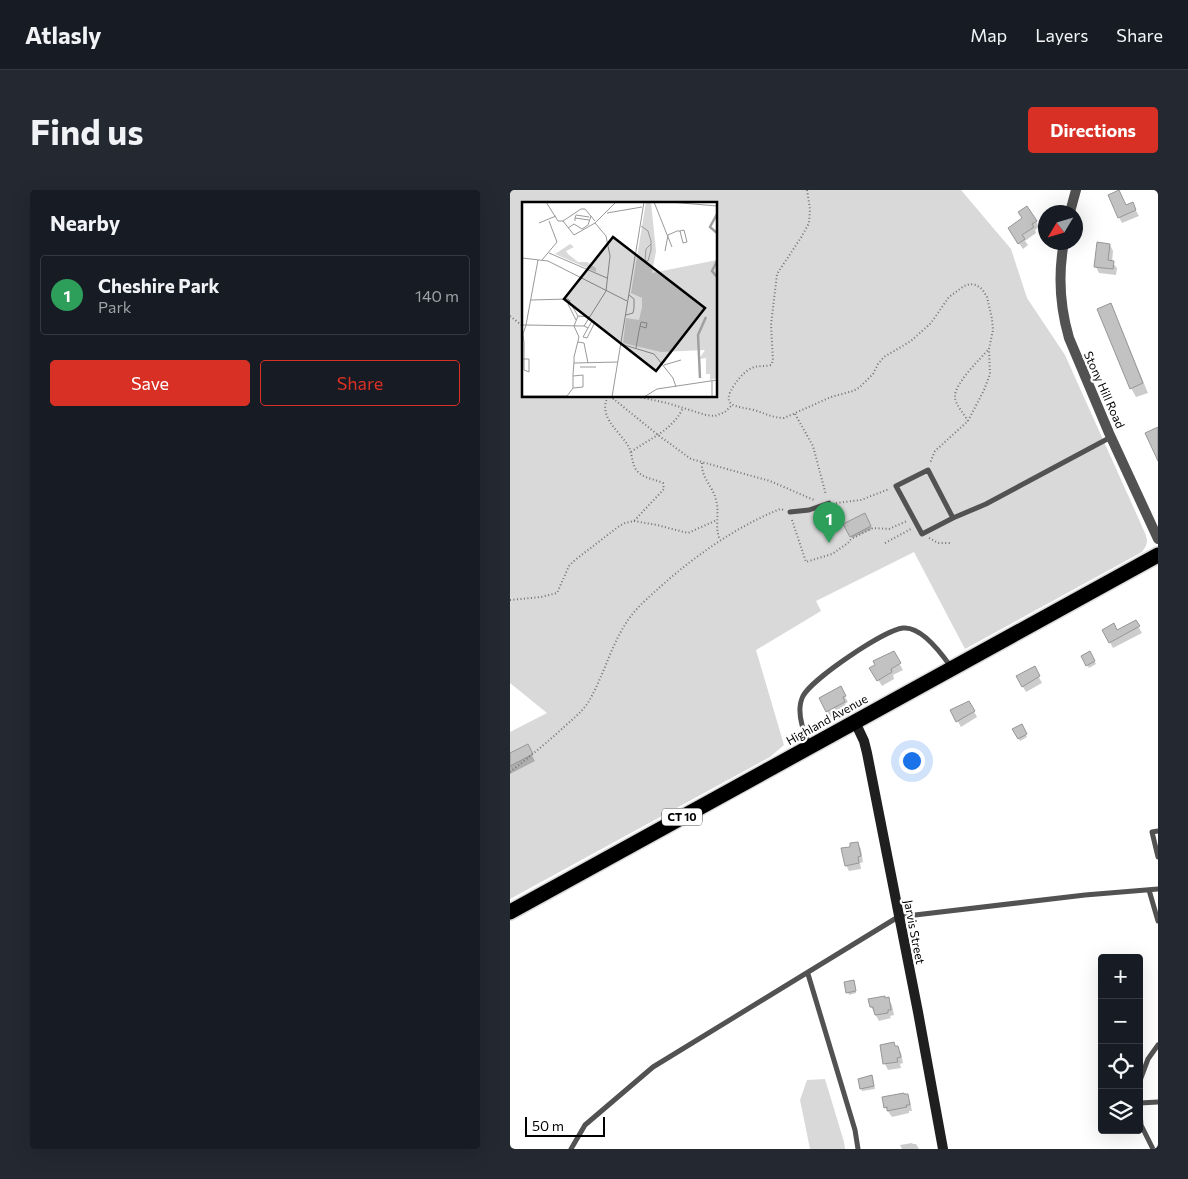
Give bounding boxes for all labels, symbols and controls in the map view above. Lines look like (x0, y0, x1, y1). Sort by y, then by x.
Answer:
text: Atlasly (25, 20, 102, 49)
text: Map (970, 24, 1007, 46)
text: Layers (1035, 24, 1088, 46)
text: Share (1116, 24, 1163, 46)
button: Directions (1028, 107, 1158, 153)
text: Find us (30, 109, 144, 152)
inset map (522, 202, 718, 398)
north arrow (1038, 205, 1083, 250)
text: Nearby (50, 210, 120, 235)
text: Cheshire Park (98, 274, 219, 297)
text: 1 (63, 286, 71, 305)
text: 140 m (415, 286, 459, 305)
text: Park (98, 297, 131, 316)
street label: Stony Hill Road (1082, 349, 1128, 430)
button: Save (50, 360, 250, 406)
button: Share (260, 360, 460, 406)
pin: 1 (813, 502, 845, 543)
street label: Highland Avenue (783, 691, 870, 747)
your location (899, 748, 925, 774)
road number: CT 10 (662, 808, 702, 826)
street label: Jarvis Street (901, 898, 928, 966)
map controls (1098, 954, 1143, 1134)
button: + (1098, 954, 1143, 999)
button: − (1098, 999, 1143, 1044)
button: locate (1098, 1044, 1143, 1089)
button: layers (1098, 1089, 1143, 1134)
scale bar (525, 1114, 605, 1137)
text: 50 m (532, 1117, 564, 1134)

